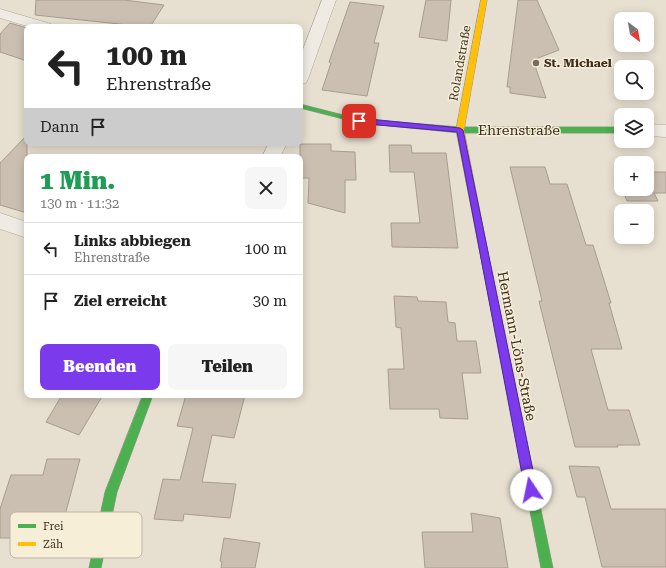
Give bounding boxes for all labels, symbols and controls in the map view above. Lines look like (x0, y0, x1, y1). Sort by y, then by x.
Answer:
north arrow (614, 12, 654, 52)
map controls (614, 12, 654, 244)
street label: Rolandstraße (446, 24, 474, 102)
text: 100 m (106, 39, 187, 72)
icon: left (40, 40, 92, 92)
place label: St. Michael (544, 56, 612, 70)
marker: St. Michael (531, 58, 541, 68)
button: search (614, 60, 654, 100)
text: Ehrenstraße (106, 73, 211, 94)
pin (342, 104, 376, 138)
button: layers (614, 108, 654, 148)
icon: arrive (348, 110, 370, 132)
icon: arrive (87, 116, 109, 138)
text: Dann (40, 118, 79, 136)
street label: Ehrenstraße (478, 122, 560, 138)
button: + (614, 156, 654, 196)
text: 1 Min. (40, 167, 115, 195)
button: close (245, 167, 287, 209)
text: 130 m · 11:32 (40, 196, 119, 211)
button: − (614, 204, 654, 244)
text: Links abbiegen (74, 232, 191, 250)
icon: left (40, 238, 62, 260)
text: 100 m (244, 240, 287, 258)
text: Ehrenstraße (74, 250, 150, 265)
street label: Hermann-Löns-Straße (495, 270, 539, 423)
icon: arrive (40, 290, 62, 312)
text: Ziel erreicht (74, 292, 167, 310)
text: 30 m (253, 292, 287, 310)
button: Beenden (40, 344, 160, 390)
button: Teilen (168, 344, 287, 390)
position arrow (510, 469, 552, 511)
legend (10, 512, 142, 558)
text: Frei (43, 520, 64, 533)
text: Zäh (43, 538, 63, 551)

